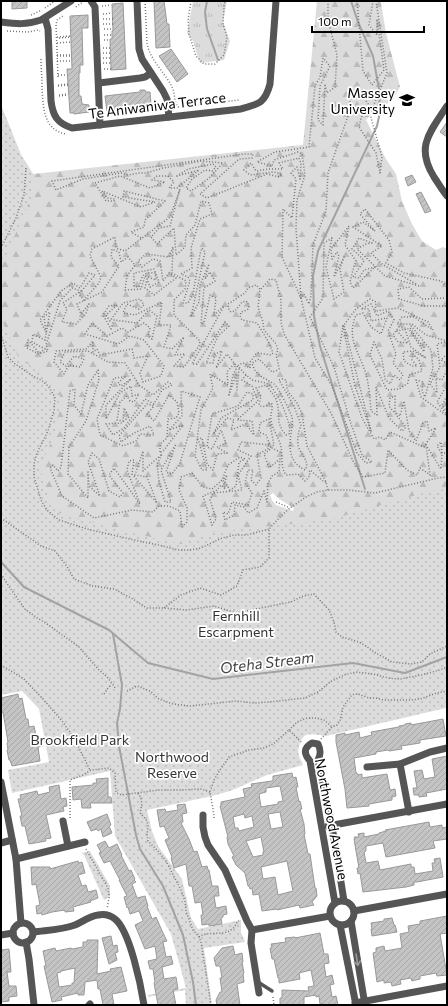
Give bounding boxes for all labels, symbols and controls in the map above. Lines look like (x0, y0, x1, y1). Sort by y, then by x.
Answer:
scale bar (312, 8, 424, 34)
text: 100 m (318, 14, 352, 28)
place label: Massey University (331, 84, 395, 117)
street label: Te Aniwaniwa Terrace (87, 88, 227, 122)
school or university icon: Massey University (398, 91, 416, 109)
park label: Fernhill Escarpment (198, 607, 274, 640)
water label: Oteha Stream (219, 647, 315, 677)
park label: Brookfield Park (31, 731, 130, 748)
park label: Northwood Reserve (135, 748, 209, 781)
street label: Northwood Avenue (312, 757, 352, 881)
one-way arrow (353, 953, 361, 966)

